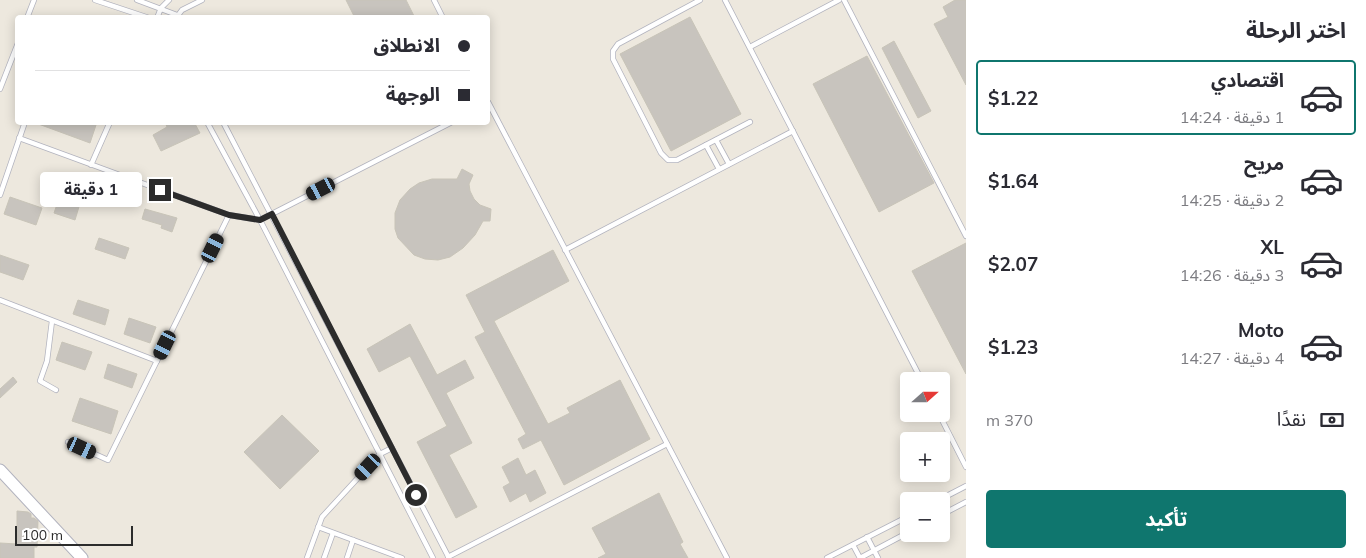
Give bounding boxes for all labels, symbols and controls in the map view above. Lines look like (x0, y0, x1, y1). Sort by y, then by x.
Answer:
text: اختر الرحلة (1246, 16, 1346, 44)
text: الانطلاق (374, 33, 440, 57)
text: اقتصادي (1211, 68, 1284, 92)
icon: car (1299, 75, 1344, 120)
text: الوجهة (386, 82, 440, 106)
text: $1.22 (988, 86, 1038, 110)
text: 1 دقيقة · 14:24 (1180, 107, 1284, 127)
text: مريح (1244, 151, 1284, 175)
icon: car (1299, 158, 1344, 203)
text: $1.64 (988, 169, 1038, 193)
callout: 1 دقيقة (40, 172, 142, 208)
car (304, 176, 337, 202)
text: 1 دقيقة (64, 179, 118, 199)
route end (149, 179, 171, 201)
text: 2 دقيقة · 14:25 (1180, 190, 1284, 210)
car (199, 231, 226, 265)
text: XL (1261, 235, 1284, 259)
icon: car (1299, 241, 1344, 286)
text: $2.07 (988, 252, 1038, 276)
text: 3 دقيقة · 14:26 (1180, 265, 1284, 285)
text: Moto (1238, 318, 1284, 342)
icon: car (1299, 324, 1344, 369)
car (151, 328, 178, 362)
text: $1.23 (988, 335, 1038, 359)
text: 4 دقيقة · 14:27 (1180, 348, 1284, 368)
north arrow (900, 372, 950, 422)
map controls (900, 372, 950, 542)
icon: cash (1318, 406, 1346, 434)
text: نقدًا (1277, 407, 1306, 431)
text: 370 m (986, 410, 1033, 430)
button: + (900, 432, 950, 482)
car (65, 435, 98, 461)
car (352, 451, 383, 483)
route start (405, 484, 427, 506)
button: تأكيد (986, 490, 1346, 548)
button: − (900, 492, 950, 542)
scale bar (15, 523, 132, 546)
text: 100 m (22, 526, 63, 544)

